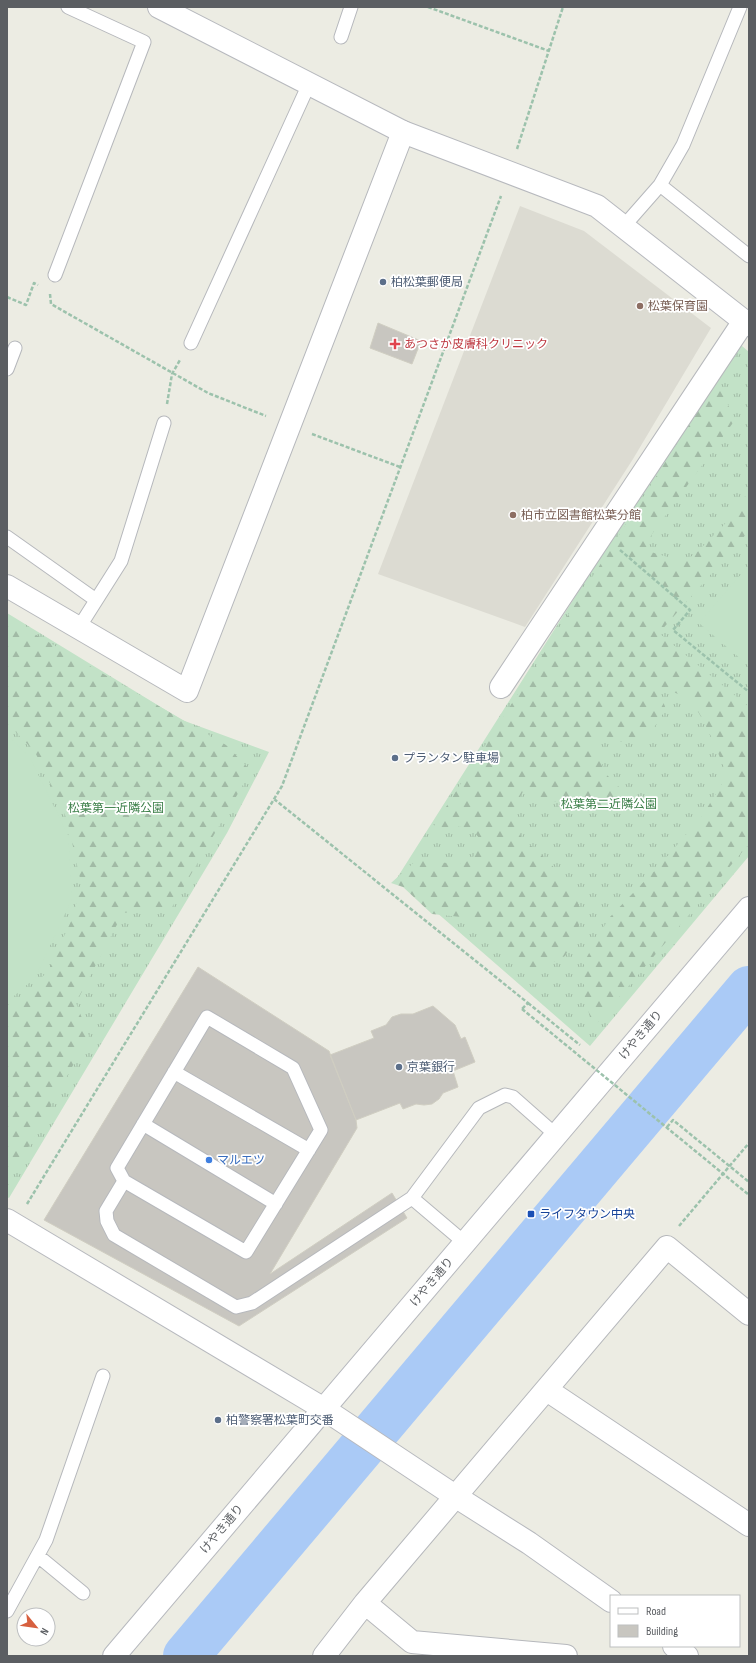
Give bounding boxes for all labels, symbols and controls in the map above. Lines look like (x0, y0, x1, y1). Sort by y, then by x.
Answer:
place label: 柏松葉郵便局 (391, 275, 463, 290)
marker: 柏松葉郵便局 (378, 277, 388, 287)
place label: 松葉保育園 (648, 299, 708, 314)
marker: 松葉保育園 (635, 301, 645, 311)
place label: あつさか皮膚科クリニック (404, 337, 548, 352)
marker: あつさか皮膚科クリニック (389, 338, 401, 350)
place label: 柏市立図書館松葉分館 (521, 508, 641, 523)
marker: 柏市立図書館松葉分館 (508, 510, 518, 520)
place label: プランタン駐車場 (403, 751, 499, 766)
marker: プランタン駐車場 (390, 753, 400, 763)
park label: 松葉第二近隣公園 (561, 797, 657, 812)
park label: 松葉第一近隣公園 (68, 801, 164, 816)
street label: けやき通り (616, 1007, 666, 1063)
place label: 京葉銀行 (407, 1060, 455, 1075)
marker: 京葉銀行 (394, 1062, 404, 1072)
place label: マルエツ (217, 1153, 265, 1168)
marker: マルエツ (204, 1155, 214, 1165)
place label: ライフタウン中央 (539, 1207, 635, 1222)
marker: ライフタウン中央 (526, 1209, 536, 1219)
street label: けやき通り (407, 1254, 457, 1310)
place label: 柏警察署松葉町交番 (226, 1413, 334, 1428)
marker: 柏警察署松葉町交番 (213, 1415, 223, 1425)
street label: けやき通り (197, 1501, 247, 1557)
legend (610, 1595, 740, 1647)
text: Road (646, 1604, 666, 1619)
north arrow (16, 1607, 56, 1647)
text: Building (646, 1624, 678, 1639)
text: N (37, 1626, 51, 1637)

